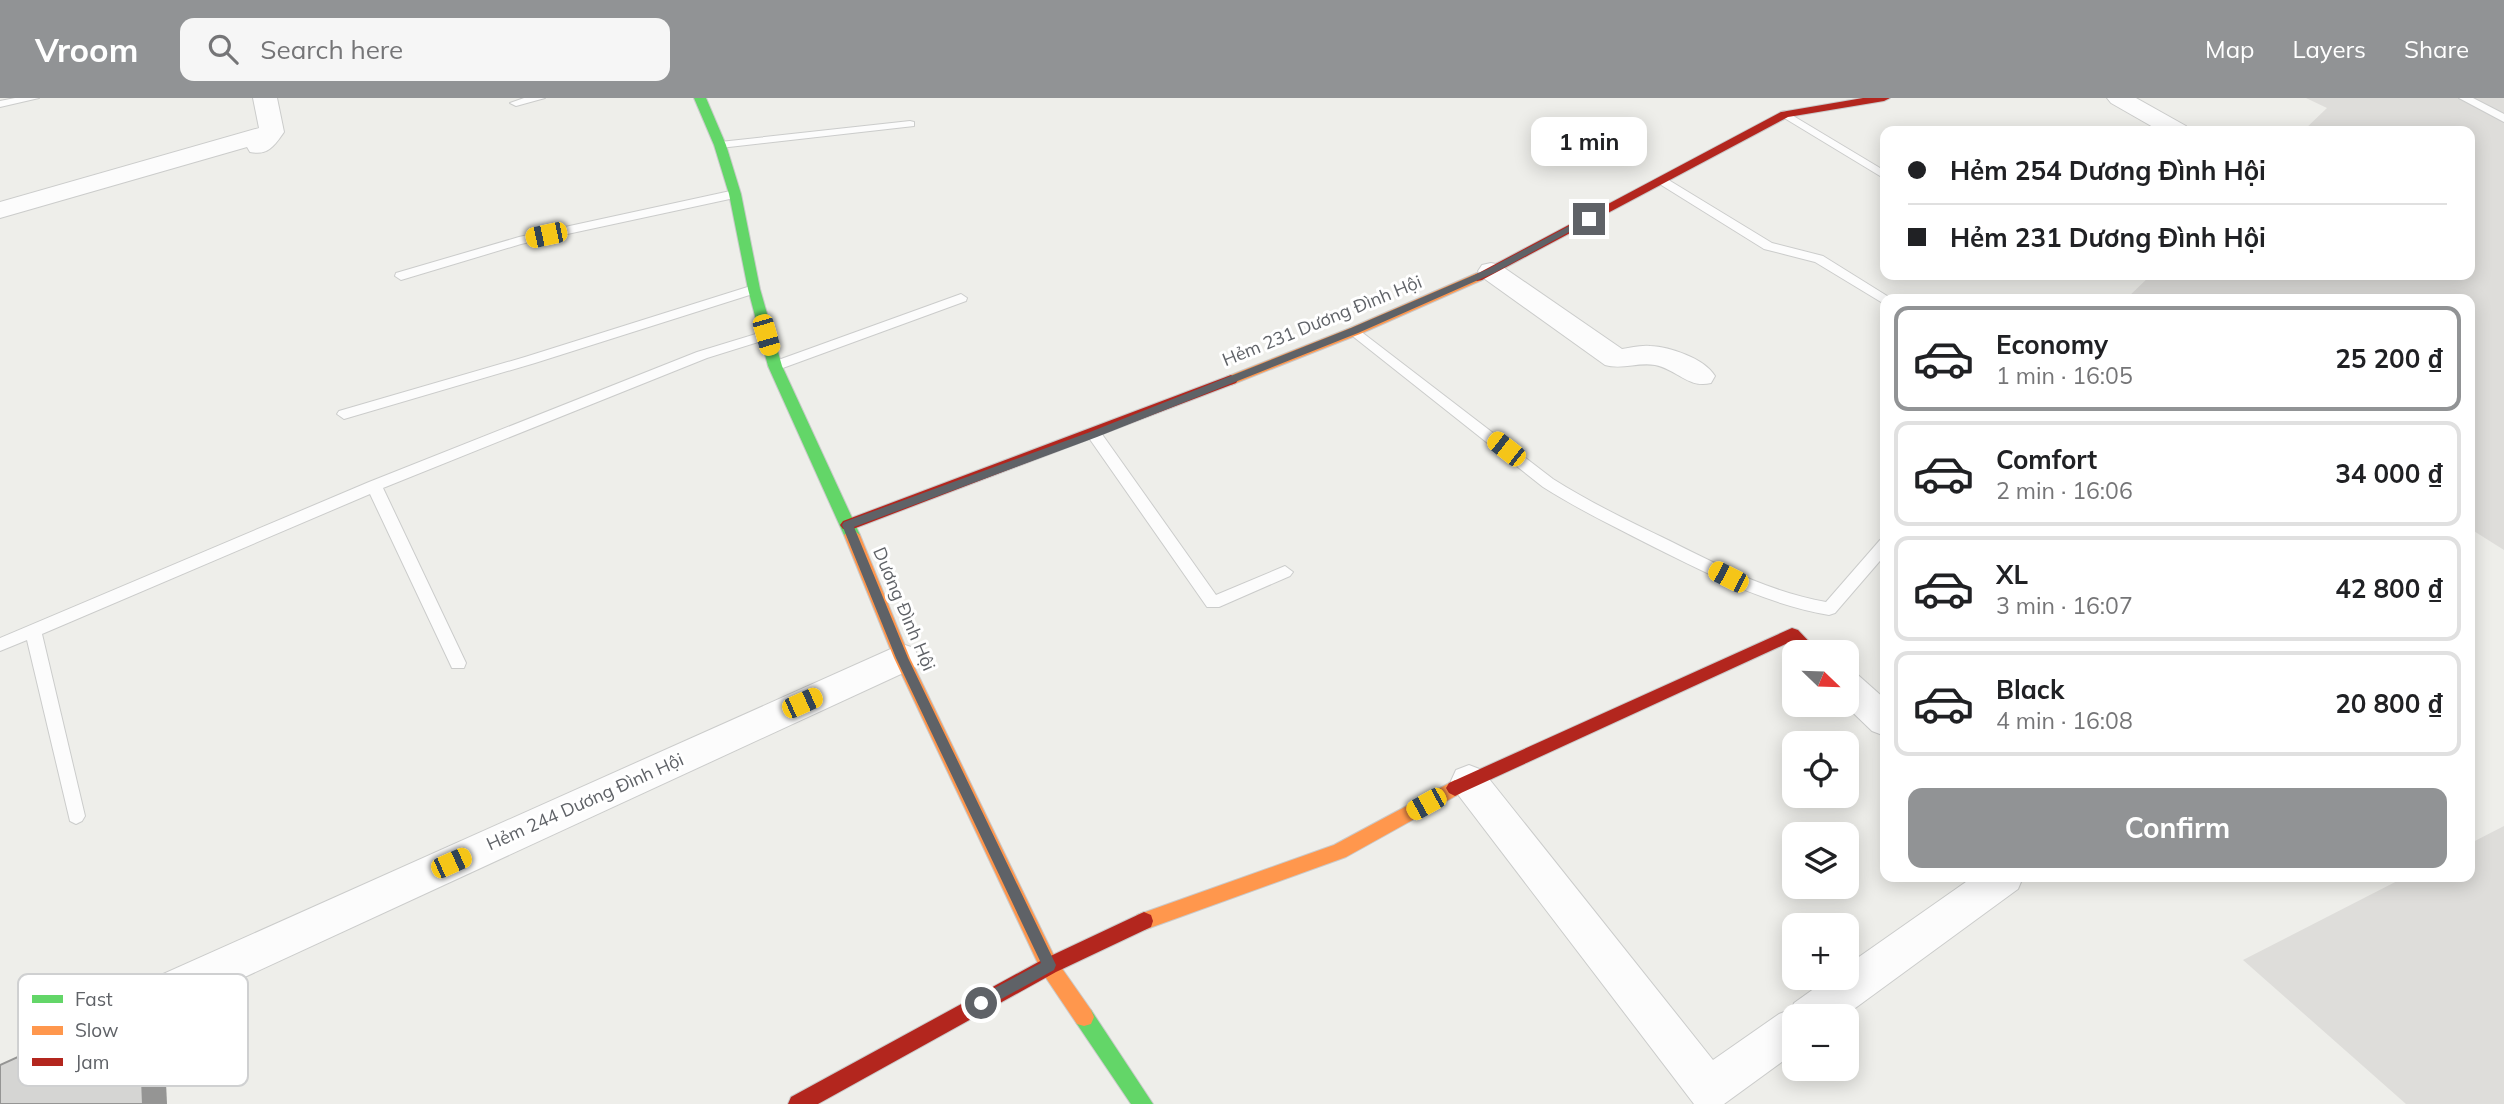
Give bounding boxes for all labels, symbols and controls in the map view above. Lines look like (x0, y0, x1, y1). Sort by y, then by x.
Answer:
search box (180, 18, 670, 81)
text: Vroom (35, 29, 138, 70)
icon: search (204, 30, 242, 68)
text: Search here (260, 33, 403, 66)
text: Map (2205, 34, 2254, 64)
text: Layers (2292, 34, 2366, 64)
text: Share (2404, 34, 2469, 64)
callout: 1 min (1531, 117, 1647, 166)
text: 1 min (1559, 127, 1619, 156)
text: Hẻm 254 Dương Đình Hội (1950, 154, 2266, 187)
route end (1573, 203, 1605, 235)
car (524, 220, 569, 250)
text: Hẻm 231 Dương Đình Hội (1950, 221, 2266, 254)
street label: Hẻm 231 Dương Đình Hội (1219, 270, 1425, 371)
car (751, 312, 782, 358)
icon: car (1912, 327, 1975, 390)
text: Economy (1996, 328, 2108, 361)
text: 25 200 ₫ (2335, 342, 2443, 375)
text: 1 min · 16:05 (1996, 361, 2133, 390)
car (1483, 428, 1530, 470)
icon: car (1912, 442, 1975, 505)
text: Comfort (1996, 443, 2097, 476)
text: 34 000 ₫ (2335, 457, 2443, 490)
text: 2 min · 16:06 (1996, 476, 2133, 505)
street label: Dương Đình Hội (868, 544, 941, 674)
icon: car (1912, 557, 1975, 620)
car (1705, 558, 1752, 596)
text: XL (1996, 558, 2028, 591)
text: 42 800 ₫ (2335, 572, 2443, 605)
text: 3 min · 16:07 (1996, 591, 2133, 620)
north arrow (1782, 640, 1858, 718)
map controls (1782, 640, 1859, 1081)
icon: car (1912, 672, 1975, 735)
text: Black (1996, 673, 2064, 706)
car (779, 685, 826, 721)
text: 20 800 ₫ (2335, 687, 2443, 720)
text: 4 min · 16:08 (1996, 706, 2133, 735)
button: locate (1782, 731, 1859, 808)
street label: Hẻm 244 Dương Đình Hội (483, 748, 687, 855)
car (1403, 785, 1450, 823)
button: Confirm (1908, 788, 2447, 868)
button: layers (1782, 822, 1859, 899)
car (428, 845, 475, 881)
button: + (1782, 913, 1859, 990)
legend (18, 974, 248, 1086)
text: Fast (75, 987, 113, 1011)
route start (965, 987, 997, 1019)
button: − (1782, 1004, 1859, 1081)
text: Slow (75, 1018, 119, 1042)
text: Jam (75, 1050, 109, 1074)

